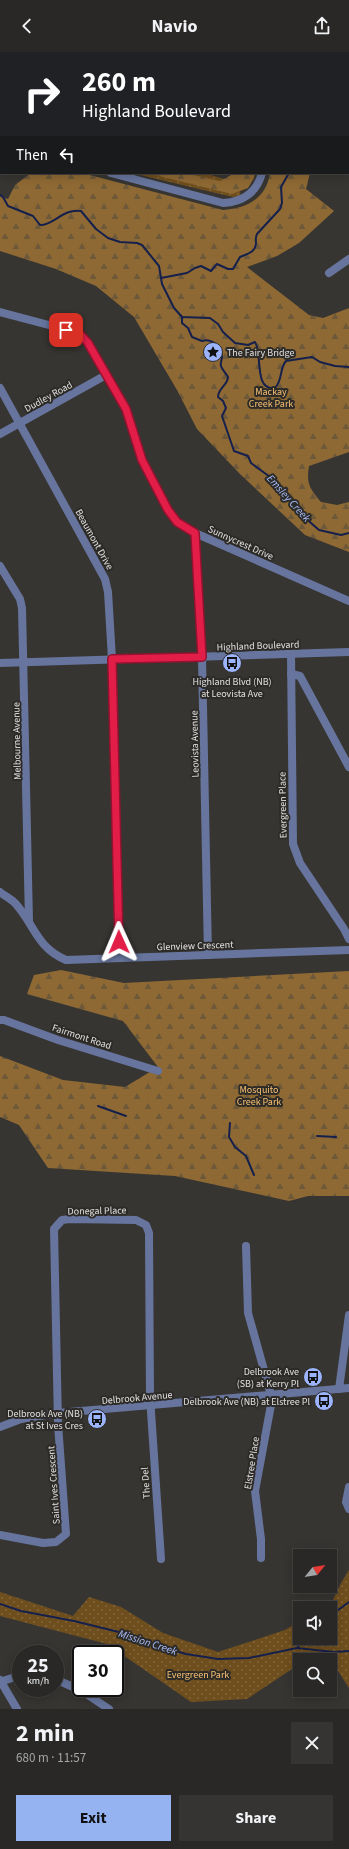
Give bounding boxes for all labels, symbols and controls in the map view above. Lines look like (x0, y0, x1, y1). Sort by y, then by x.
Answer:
text: Navio (152, 14, 197, 39)
icon: back (16, 15, 38, 37)
icon: share (311, 15, 333, 37)
text: 260 m (82, 62, 156, 102)
icon: right (16, 68, 68, 120)
text: Highland Boulevard (82, 99, 231, 124)
icon: left (56, 144, 78, 166)
text: Then (16, 145, 48, 166)
pin (49, 313, 83, 347)
icon: arrive (55, 319, 77, 341)
place icon: The Fairy Bridge (202, 341, 224, 363)
place label: The Fairy Bridge (227, 346, 295, 360)
street label: Dudley Road (22, 378, 75, 416)
park label: Mackay Creek Park (249, 385, 293, 411)
water label: Emsley Creek (263, 471, 315, 526)
street label: Beaumont Drive (72, 507, 117, 572)
street label: Sunnycrest Drive (206, 522, 276, 564)
street label: Highland Boulevard (216, 638, 300, 654)
bus stop icon: Highland Blvd (NB) at Leovista Ave (221, 652, 243, 674)
place label: Highland Blvd (NB) at Leovista Ave (192, 675, 272, 701)
street label: Melbourne Avenue (9, 702, 25, 780)
street label: Leovista Avenue (187, 710, 203, 778)
street label: Evergreen Place (275, 772, 291, 838)
position arrow (98, 921, 140, 963)
street label: Glenview Crescent (156, 938, 234, 954)
street label: Fairmont Road (50, 1021, 113, 1053)
park label: Mosquito Creek Park (237, 1083, 281, 1109)
street label: Donegal Place (67, 1203, 127, 1219)
place label: Delbrook Ave (SB) at Kerry Pl (237, 1365, 299, 1391)
bus stop icon: Delbrook Ave (SB) at Kerry Pl (302, 1366, 324, 1388)
street label: Delbrook Avenue (101, 1388, 173, 1408)
bus stop icon: Delbrook Ave (NB) at Elstree Pl (313, 1390, 335, 1412)
place label: Delbrook Ave (NB) at Elstree Pl (183, 1395, 310, 1409)
place label: Delbrook Ave (NB) at St Ives Cres (7, 1407, 83, 1433)
bus stop icon: Delbrook Ave (NB) at St Ives Cres (86, 1408, 108, 1430)
street label: Elstree Place (241, 1436, 263, 1490)
street label: Saint Ives Crescent (44, 1445, 64, 1525)
street label: The Del (138, 1466, 154, 1499)
north arrow (293, 1549, 337, 1593)
map controls (293, 1549, 337, 1697)
button: sound (293, 1601, 337, 1645)
water label: Mission Creek (117, 1626, 180, 1659)
speed limit sign: 30 (72, 1645, 124, 1697)
text: 25 (27, 1652, 49, 1680)
button: search (293, 1653, 337, 1697)
park label: Evergreen Park (167, 1668, 229, 1682)
text: km/h (27, 1674, 49, 1688)
text: 2 min (16, 1716, 74, 1751)
button: close (291, 1722, 333, 1764)
text: 680 m · 11:57 (16, 1749, 86, 1767)
button: Exit (16, 1795, 171, 1841)
button: Share (179, 1795, 333, 1841)

